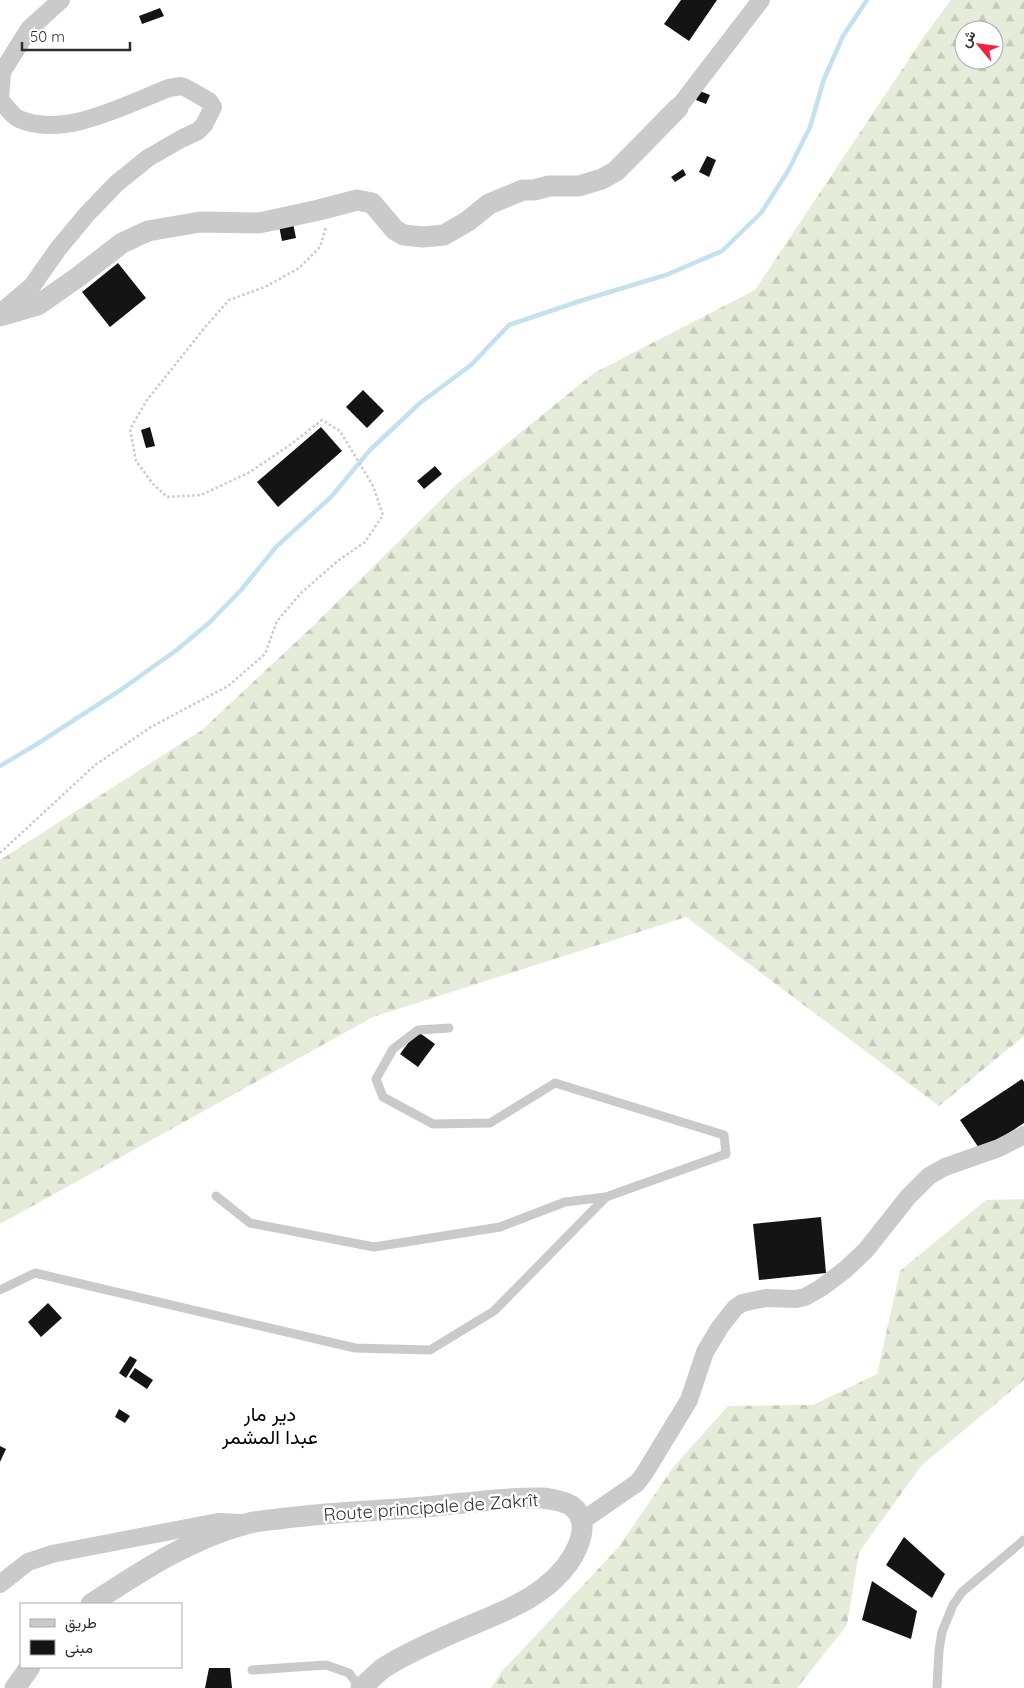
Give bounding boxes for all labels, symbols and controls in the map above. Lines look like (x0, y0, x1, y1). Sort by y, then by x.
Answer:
scale bar (22, 20, 130, 52)
north arrow (954, 20, 1004, 70)
text: 50 m (30, 27, 65, 46)
text: ش (956, 27, 980, 50)
district label: دير مار عبدا المشمر (221, 1401, 318, 1450)
street label: Route principale de Zakrît (323, 1488, 539, 1526)
legend (20, 1603, 182, 1668)
text: طريق (65, 1613, 97, 1633)
text: مبنى (65, 1638, 93, 1658)

